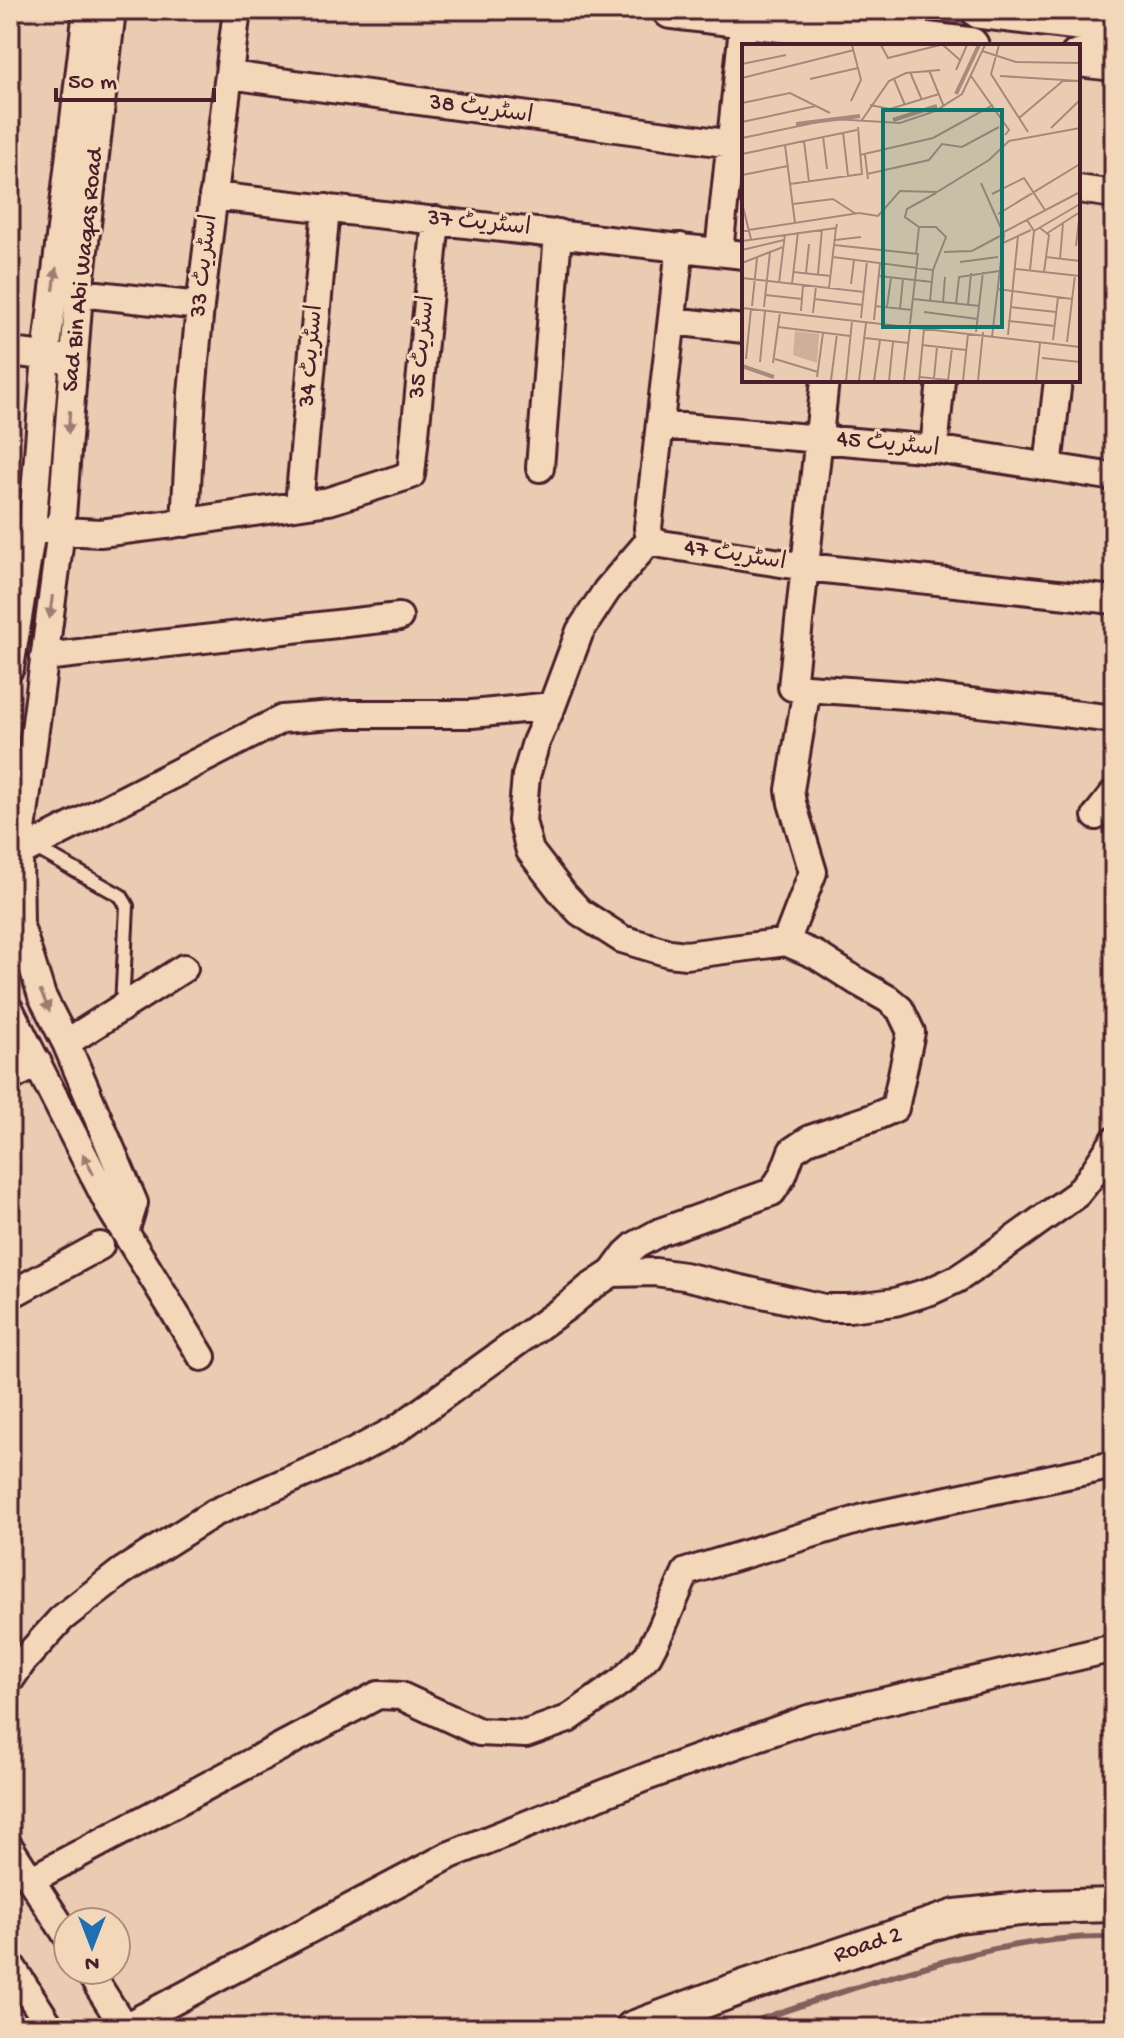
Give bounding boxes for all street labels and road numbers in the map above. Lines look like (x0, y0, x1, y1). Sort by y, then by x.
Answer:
street label: اسٹریٹ 38 (426, 88, 535, 132)
street label: Sad Bin Abi Waqas Road (57, 145, 111, 393)
street label: اسٹریٹ 37 (425, 204, 532, 244)
street label: اسٹریٹ 33 (184, 213, 226, 320)
street label: اسٹریٹ 35 (403, 294, 443, 401)
street label: اسٹریٹ 34 (293, 304, 331, 409)
street label: اسٹریٹ 45 (835, 425, 941, 465)
street label: اسٹریٹ 47 (682, 534, 788, 578)
street label: Road 2 (830, 1920, 906, 1970)

